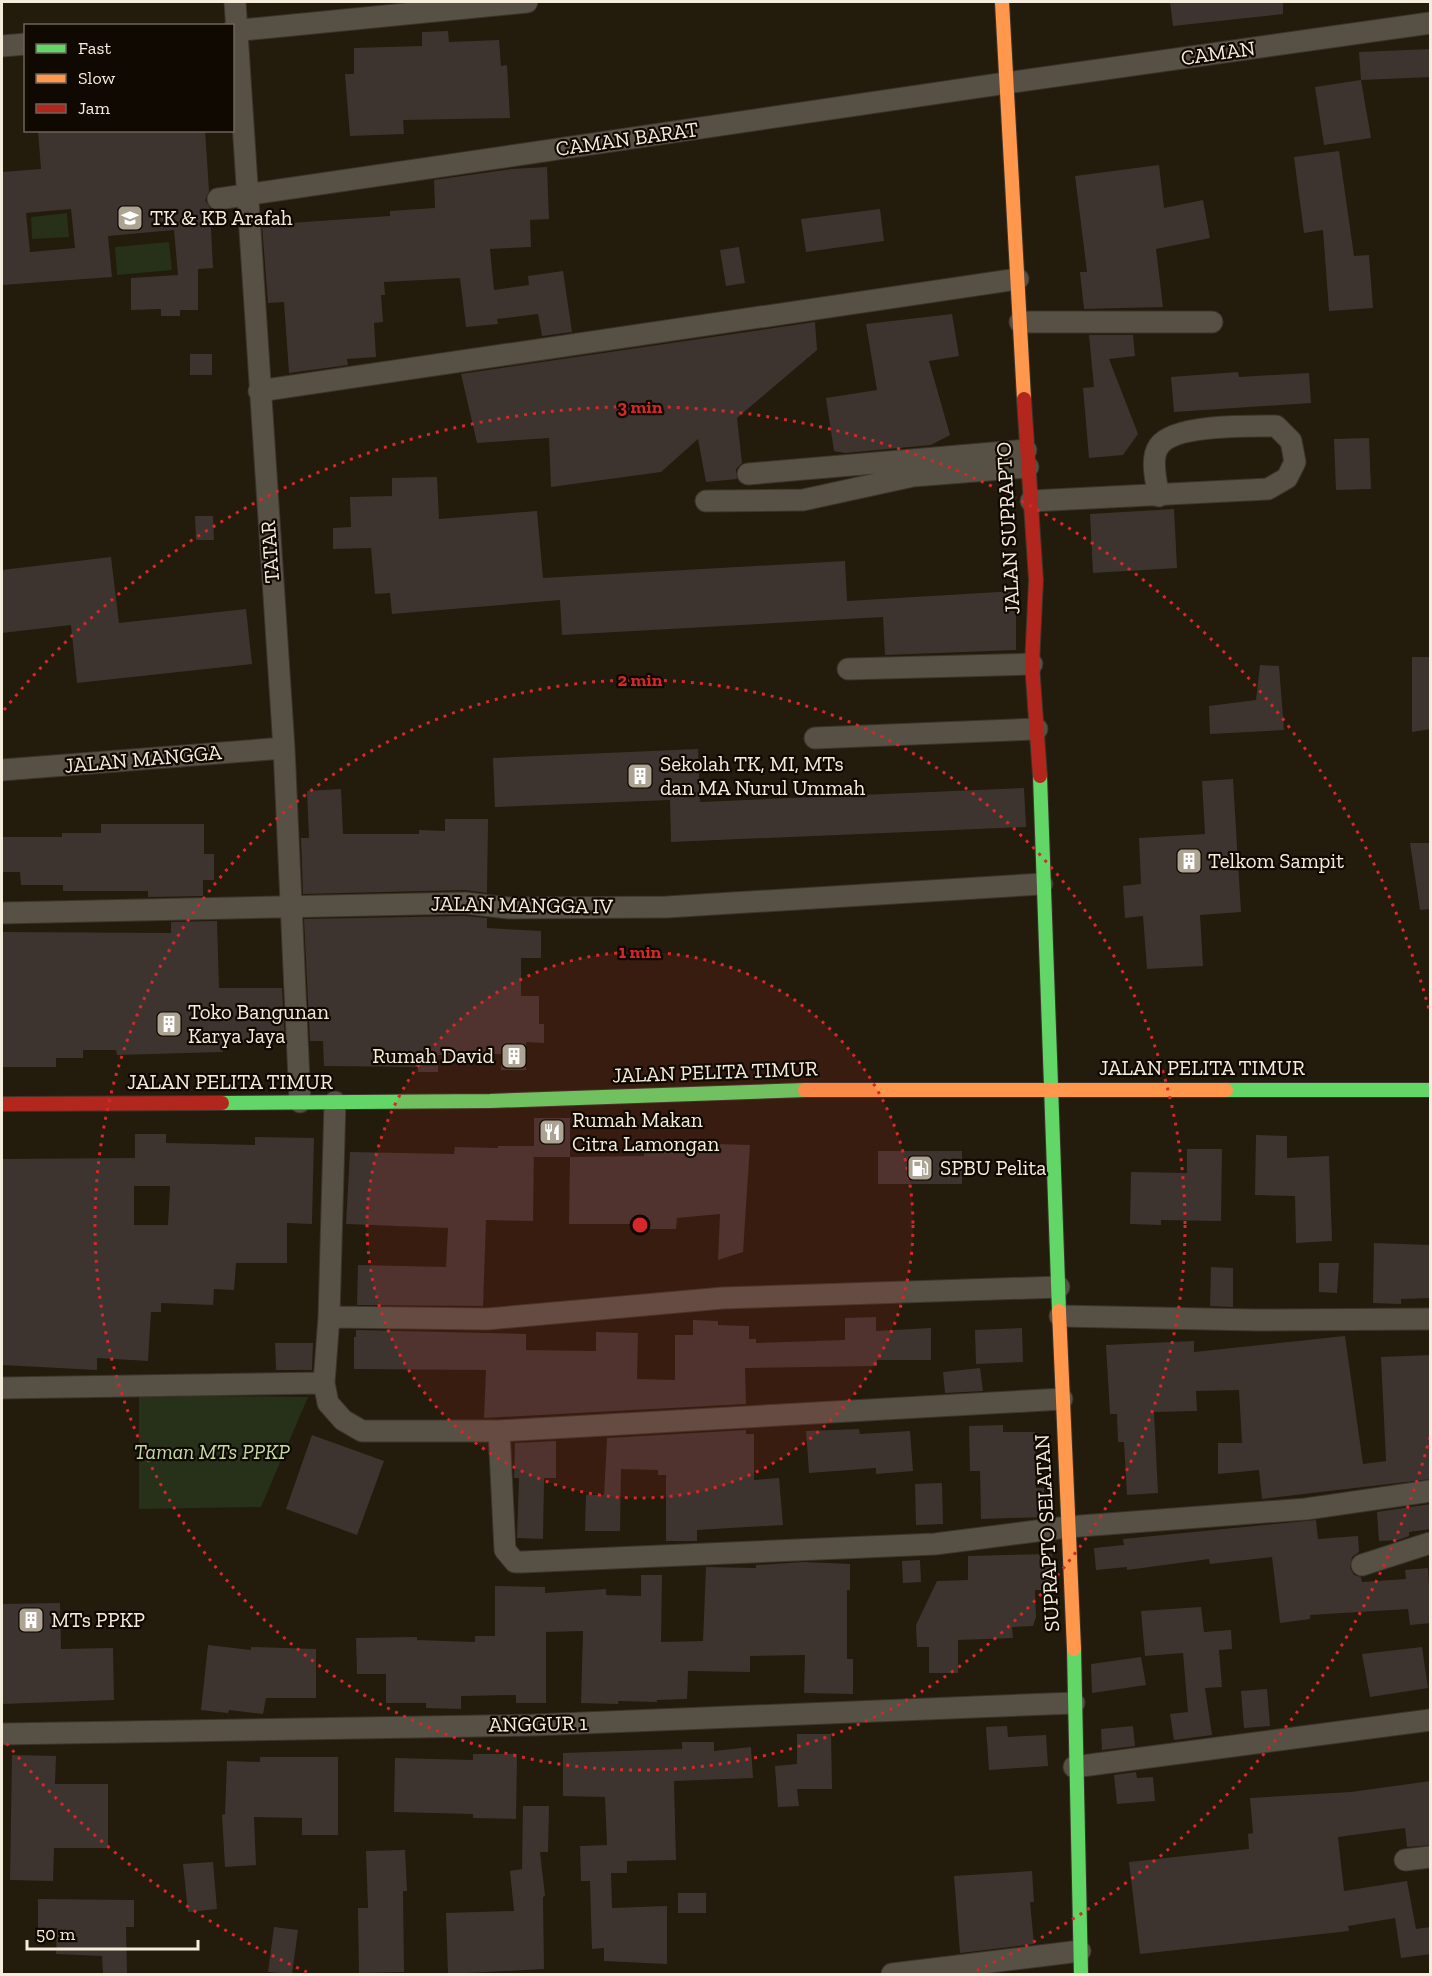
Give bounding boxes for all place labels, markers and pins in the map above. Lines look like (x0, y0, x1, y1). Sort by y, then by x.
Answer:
school or university icon: TK & KB Arafah (115, 203, 145, 233)
place label: TK & KB Arafah (150, 205, 293, 230)
place label: Sekolah TK, MI, MTs dan MA Nurul Ummah (660, 751, 865, 800)
building icon: Sekolah TK, MI, MTs dan MA Nurul Ummah (625, 761, 655, 791)
building icon: Telkom Sampit (1174, 846, 1204, 876)
place label: Telkom Sampit (1208, 848, 1344, 873)
place label: Toko Bangunan Karya Jaya (188, 999, 329, 1048)
building icon: Toko Bangunan Karya Jaya (154, 1009, 184, 1039)
building icon: Rumah David (499, 1041, 529, 1071)
place label: Rumah David (372, 1043, 494, 1068)
place label: Rumah Makan Citra Lamongan (572, 1107, 719, 1156)
restaurant icon: Rumah Makan Citra Lamongan (537, 1117, 567, 1147)
fuel station icon: SPBU Pelita (905, 1153, 935, 1183)
place label: SPBU Pelita (940, 1155, 1046, 1180)
centre of rings (630, 1215, 650, 1235)
building icon: MTs PPKP (16, 1605, 46, 1635)
place label: MTs PPKP (51, 1607, 145, 1632)

